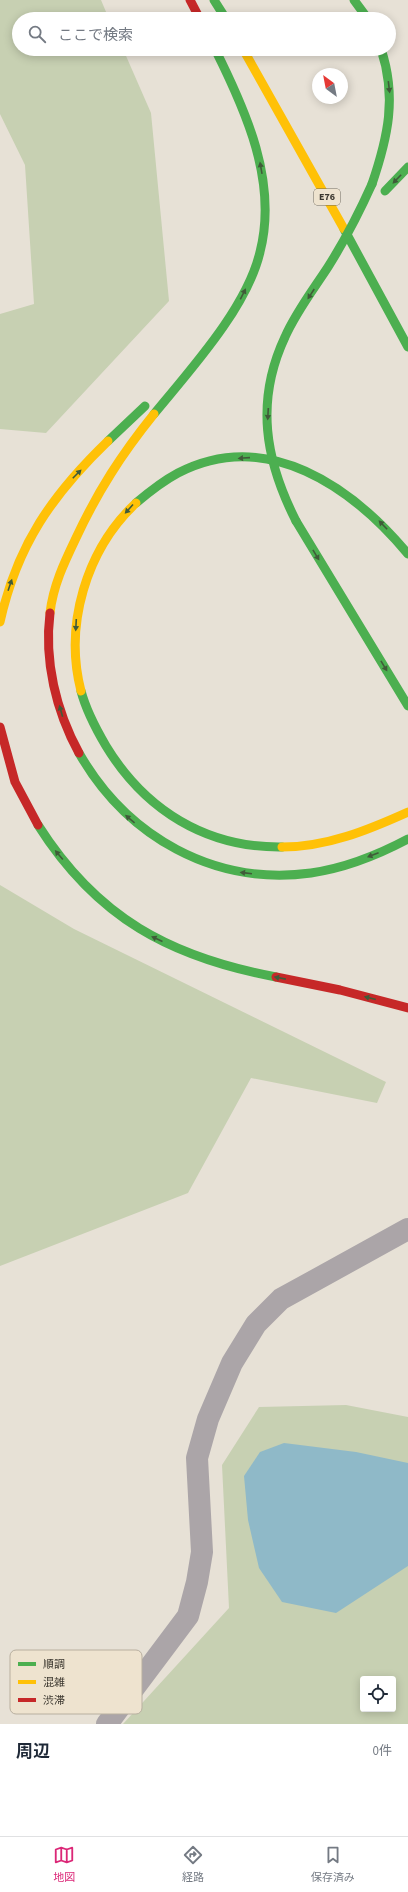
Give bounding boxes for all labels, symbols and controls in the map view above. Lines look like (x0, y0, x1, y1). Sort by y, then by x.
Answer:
search box (12, 12, 396, 56)
icon: search (26, 23, 48, 45)
text: ここで検索 (58, 25, 133, 46)
north arrow (312, 68, 348, 104)
one-way arrow (386, 81, 392, 93)
one-way arrow (257, 162, 263, 175)
one-way arrow (392, 174, 401, 184)
road number: E76 (314, 189, 340, 205)
one-way arrow (240, 288, 246, 300)
one-way arrow (307, 288, 314, 300)
one-way arrow (264, 408, 271, 420)
one-way arrow (238, 454, 250, 461)
one-way arrow (72, 469, 81, 479)
one-way arrow (124, 504, 134, 514)
one-way arrow (378, 520, 387, 530)
one-way arrow (313, 549, 320, 561)
one-way arrow (8, 578, 14, 590)
one-way arrow (73, 619, 79, 632)
one-way arrow (380, 660, 387, 672)
one-way arrow (58, 705, 64, 717)
one-way arrow (125, 814, 135, 823)
one-way arrow (54, 850, 63, 860)
one-way arrow (366, 853, 378, 859)
one-way arrow (240, 870, 252, 876)
one-way arrow (151, 936, 162, 942)
one-way arrow (274, 974, 286, 980)
one-way arrow (364, 995, 376, 1001)
legend (10, 1650, 142, 1714)
text: 順調 (43, 1657, 65, 1672)
text: 混雑 (43, 1675, 65, 1690)
map controls (360, 1676, 396, 1712)
button: locate (360, 1676, 396, 1712)
text: 渋滞 (43, 1693, 65, 1708)
text: 周辺 (16, 1740, 50, 1764)
text: 0件 (373, 1742, 392, 1760)
tab: 地図 (53, 1844, 75, 1885)
tab: 経路 (182, 1844, 204, 1885)
tab: 保存済み (311, 1844, 355, 1885)

